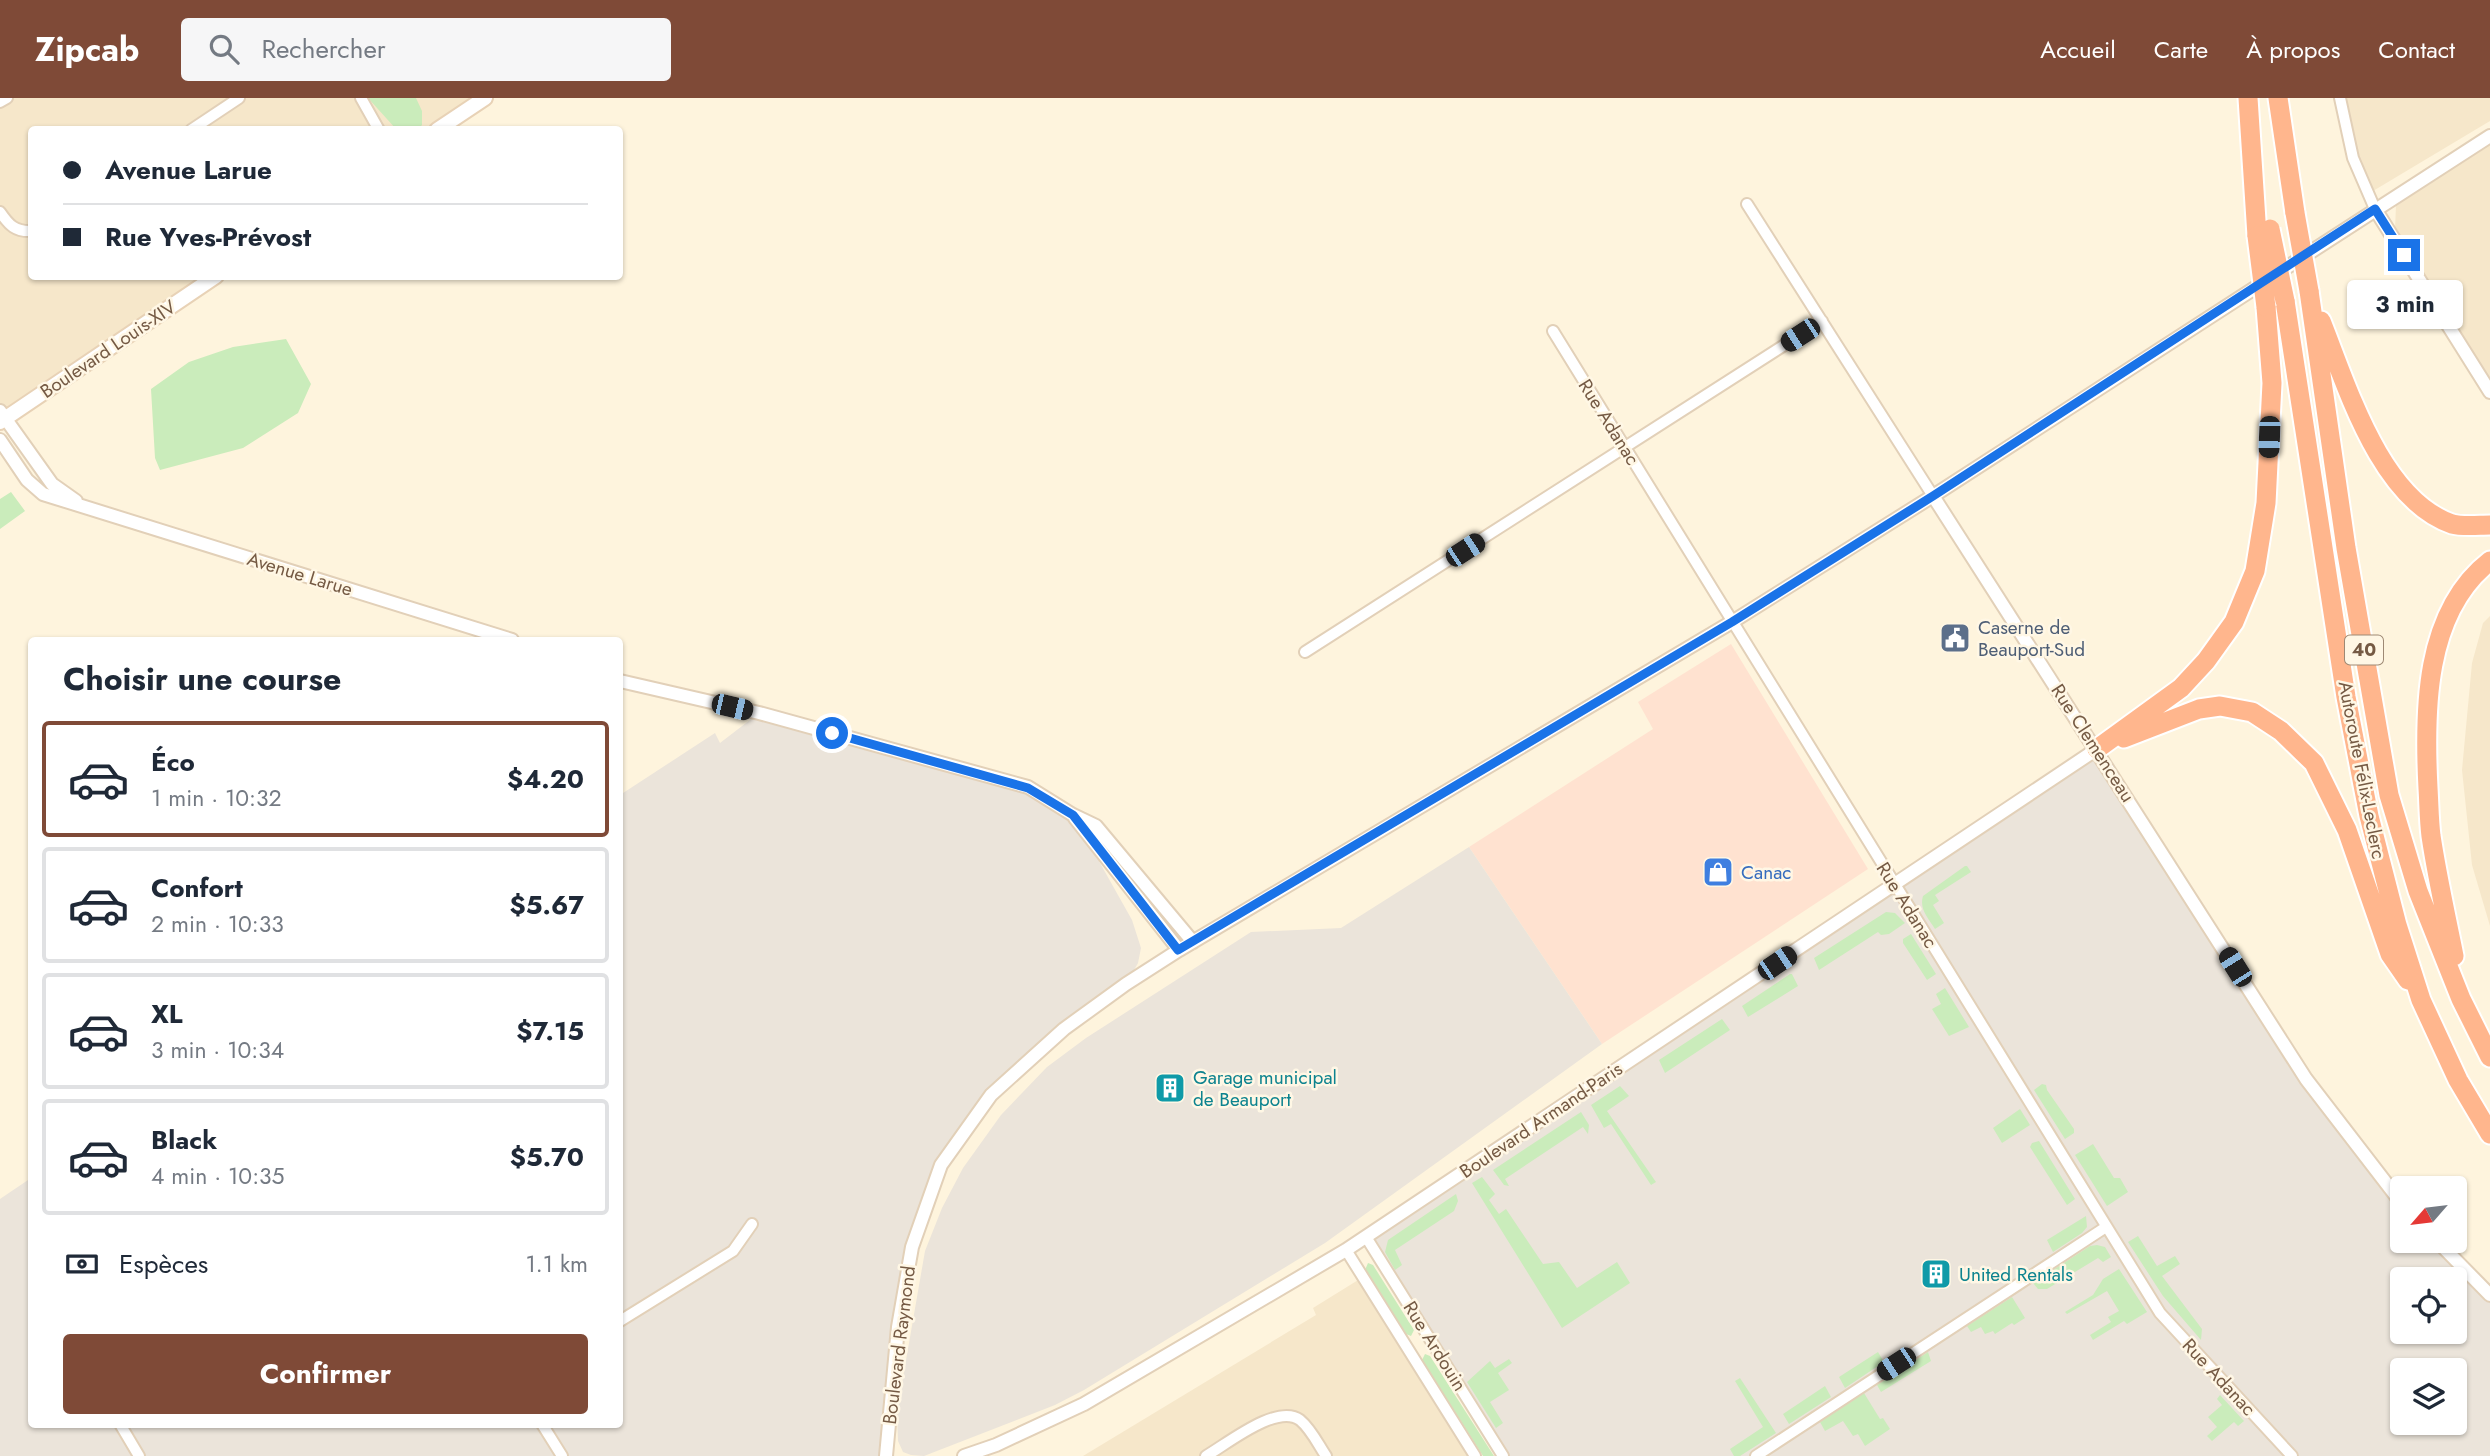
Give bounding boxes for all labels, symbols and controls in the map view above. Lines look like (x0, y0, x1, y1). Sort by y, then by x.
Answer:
search box (181, 18, 671, 81)
text: Zipcab (35, 26, 139, 73)
icon: search (205, 30, 243, 68)
text: Rechercher (261, 30, 386, 68)
text: Accueil (2040, 32, 2116, 67)
text: Carte (2154, 32, 2208, 67)
text: À propos (2246, 32, 2340, 67)
text: Contact (2378, 32, 2455, 67)
text: Avenue Larue (105, 151, 272, 189)
text: Rue Yves-Prévost (105, 218, 311, 256)
route end (2388, 239, 2420, 271)
callout: 3 min (2346, 280, 2462, 328)
text: 3 min (2375, 287, 2435, 321)
street label: Boulevard Louis-XIV (35, 293, 182, 405)
car (1777, 315, 1824, 355)
street label: Rue Adanac (1572, 374, 1646, 470)
car (2258, 416, 2281, 458)
car (1442, 530, 1489, 570)
street label: Avenue Larue (244, 545, 356, 603)
place label: Caserne de Beauport-Sud (1978, 614, 2085, 663)
public building icon: Caserne de Beauport-Sud (1938, 621, 1972, 655)
road number: 40 (2345, 636, 2383, 664)
text: Choisir une course (63, 656, 341, 702)
street label: Rue Clemenceau (2045, 679, 2141, 807)
street label: Autoroute Félix-Leclerc (2332, 679, 2392, 861)
car (710, 692, 755, 722)
route start (816, 717, 848, 749)
text: Éco (151, 743, 195, 781)
icon: car (67, 748, 130, 811)
text: $4.20 (507, 760, 584, 798)
text: 1 min · 10:32 (151, 781, 282, 815)
shop icon: Canac (1701, 855, 1735, 889)
street label: Rue Adanac (1870, 857, 1944, 953)
place label: Canac (1741, 859, 1791, 886)
text: Confort (151, 869, 243, 907)
icon: car (67, 874, 130, 937)
text: $5.67 (510, 886, 584, 924)
text: 2 min · 10:33 (151, 907, 284, 941)
car (1754, 943, 1801, 983)
car (2215, 944, 2256, 990)
text: XL (151, 995, 183, 1033)
icon: car (67, 1000, 130, 1063)
text: $7.15 (516, 1012, 584, 1050)
text: 3 min · 10:34 (151, 1033, 284, 1067)
street label: Boulevard Armand-Paris (1454, 1055, 1628, 1185)
place label: Garage municipal de Beauport (1193, 1064, 1337, 1113)
building icon: Garage municipal de Beauport (1153, 1071, 1187, 1105)
text: Black (151, 1121, 217, 1159)
icon: car (67, 1126, 130, 1189)
text: $5.70 (510, 1138, 584, 1176)
text: 4 min · 10:35 (151, 1159, 285, 1193)
north arrow (2390, 1176, 2468, 1253)
map controls (2390, 1176, 2467, 1435)
icon: cash (63, 1245, 101, 1283)
text: Espèces (119, 1245, 208, 1283)
text: 1.1 km (525, 1247, 588, 1281)
building icon: United Rentals (1919, 1257, 1953, 1291)
place label: United Rentals (1959, 1261, 2073, 1288)
street label: Boulevard Raymond (876, 1264, 922, 1426)
button: locate (2390, 1267, 2467, 1344)
street label: Rue Ardouin (1397, 1296, 1473, 1396)
street label: Rue Adanac (2176, 1332, 2262, 1422)
button: Confirmer (63, 1334, 588, 1414)
car (1873, 1344, 1920, 1384)
button: layers (2390, 1358, 2467, 1435)

